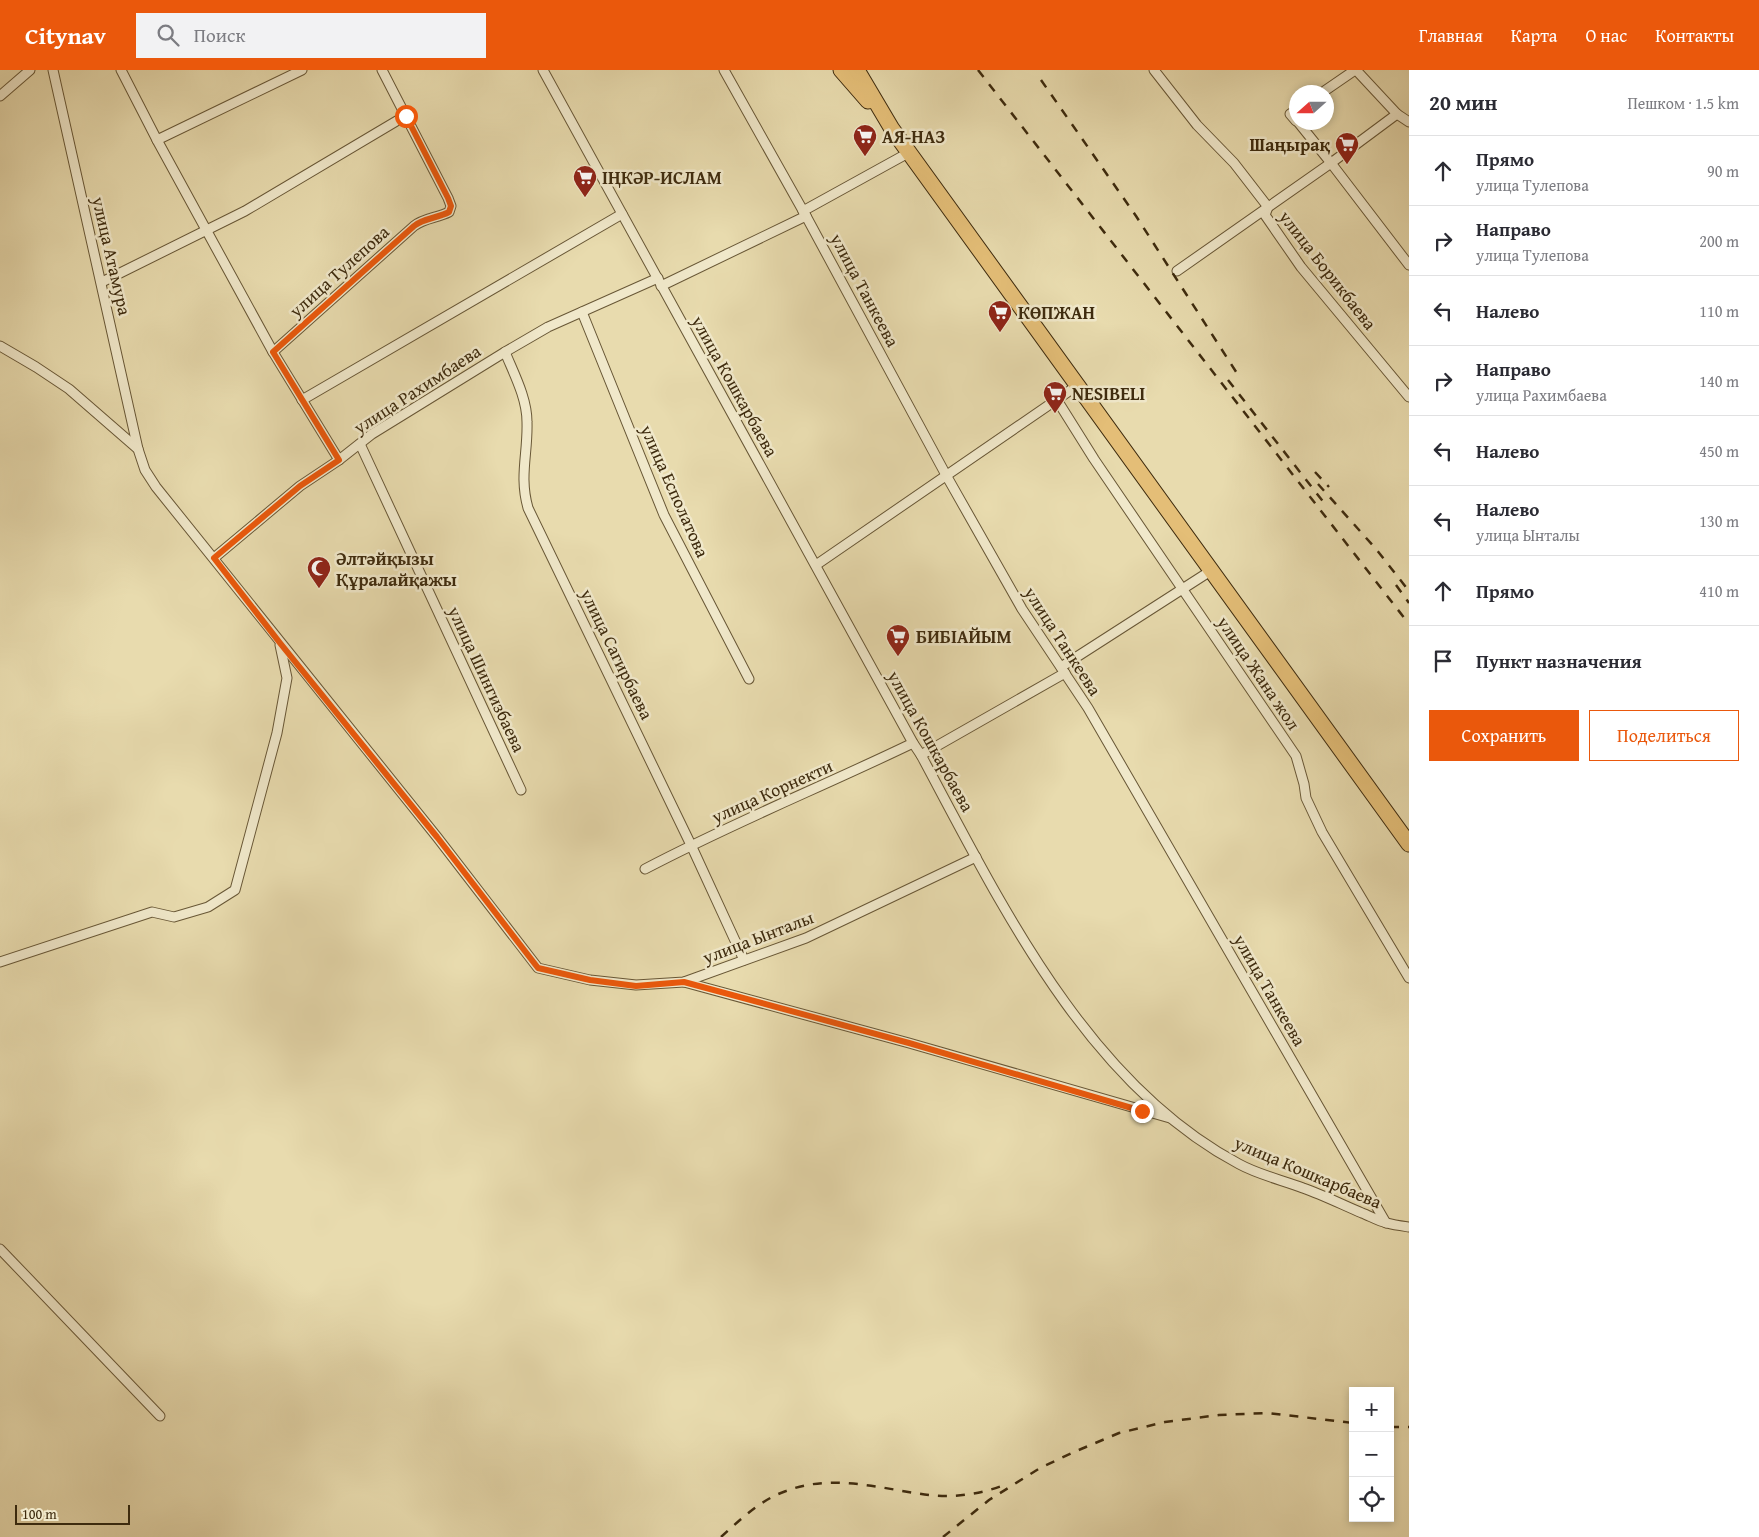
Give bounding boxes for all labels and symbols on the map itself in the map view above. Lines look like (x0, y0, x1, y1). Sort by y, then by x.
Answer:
north arrow (1289, 85, 1334, 130)
route start (395, 105, 418, 128)
supermarket icon: АЯ-НАЗ (852, 123, 878, 157)
place label: АЯ-НАЗ (882, 123, 945, 150)
place label: Шаңырақ (1250, 131, 1330, 158)
supermarket icon: Шаңырақ (1334, 131, 1360, 165)
supermarket icon: ІҢКӘР-ИСЛАМ (572, 164, 598, 198)
place label: ІҢКӘР-ИСЛАМ (602, 164, 722, 191)
street label: улица Атамура (85, 193, 139, 318)
street label: улица Борикбаева (1272, 204, 1384, 336)
street label: улица Тулепова (282, 218, 395, 324)
street label: улица Танкеева (823, 227, 907, 352)
supermarket icon: КӨПЖАН (987, 299, 1013, 333)
place label: КӨПЖАН (1018, 299, 1095, 326)
street label: улица Кошкарбаева (684, 310, 785, 462)
street label: улица Рахимбаева (347, 337, 486, 441)
supermarket icon: NESIBELI (1042, 380, 1068, 414)
place label: NESIBELI (1072, 380, 1145, 407)
street label: улица Есполатова (633, 419, 717, 562)
place label: Әлтәйқызы Құралайқажы (336, 545, 457, 593)
mosque icon: Әлтәйқызы Құралайқажы (306, 555, 332, 589)
street label: улица Танкеева (1017, 580, 1109, 701)
street label: улица Сагирбаева (573, 583, 661, 724)
street label: улица Шингизбаева (441, 601, 533, 757)
street label: улица Жана жол (1210, 610, 1307, 735)
supermarket icon: БИБІАЙЫМ (885, 623, 911, 657)
place label: БИБІАЙЫМ (916, 623, 1012, 650)
street label: улица Кошкарбаева (880, 665, 981, 817)
street label: улица Корнекти (706, 752, 837, 830)
street label: улица Ынталы (698, 903, 818, 971)
street label: улица Танкеева (1226, 928, 1313, 1051)
route end (1131, 1100, 1154, 1123)
street label: улица Кошкарбаева (1229, 1128, 1386, 1215)
scale bar (15, 1502, 130, 1525)

